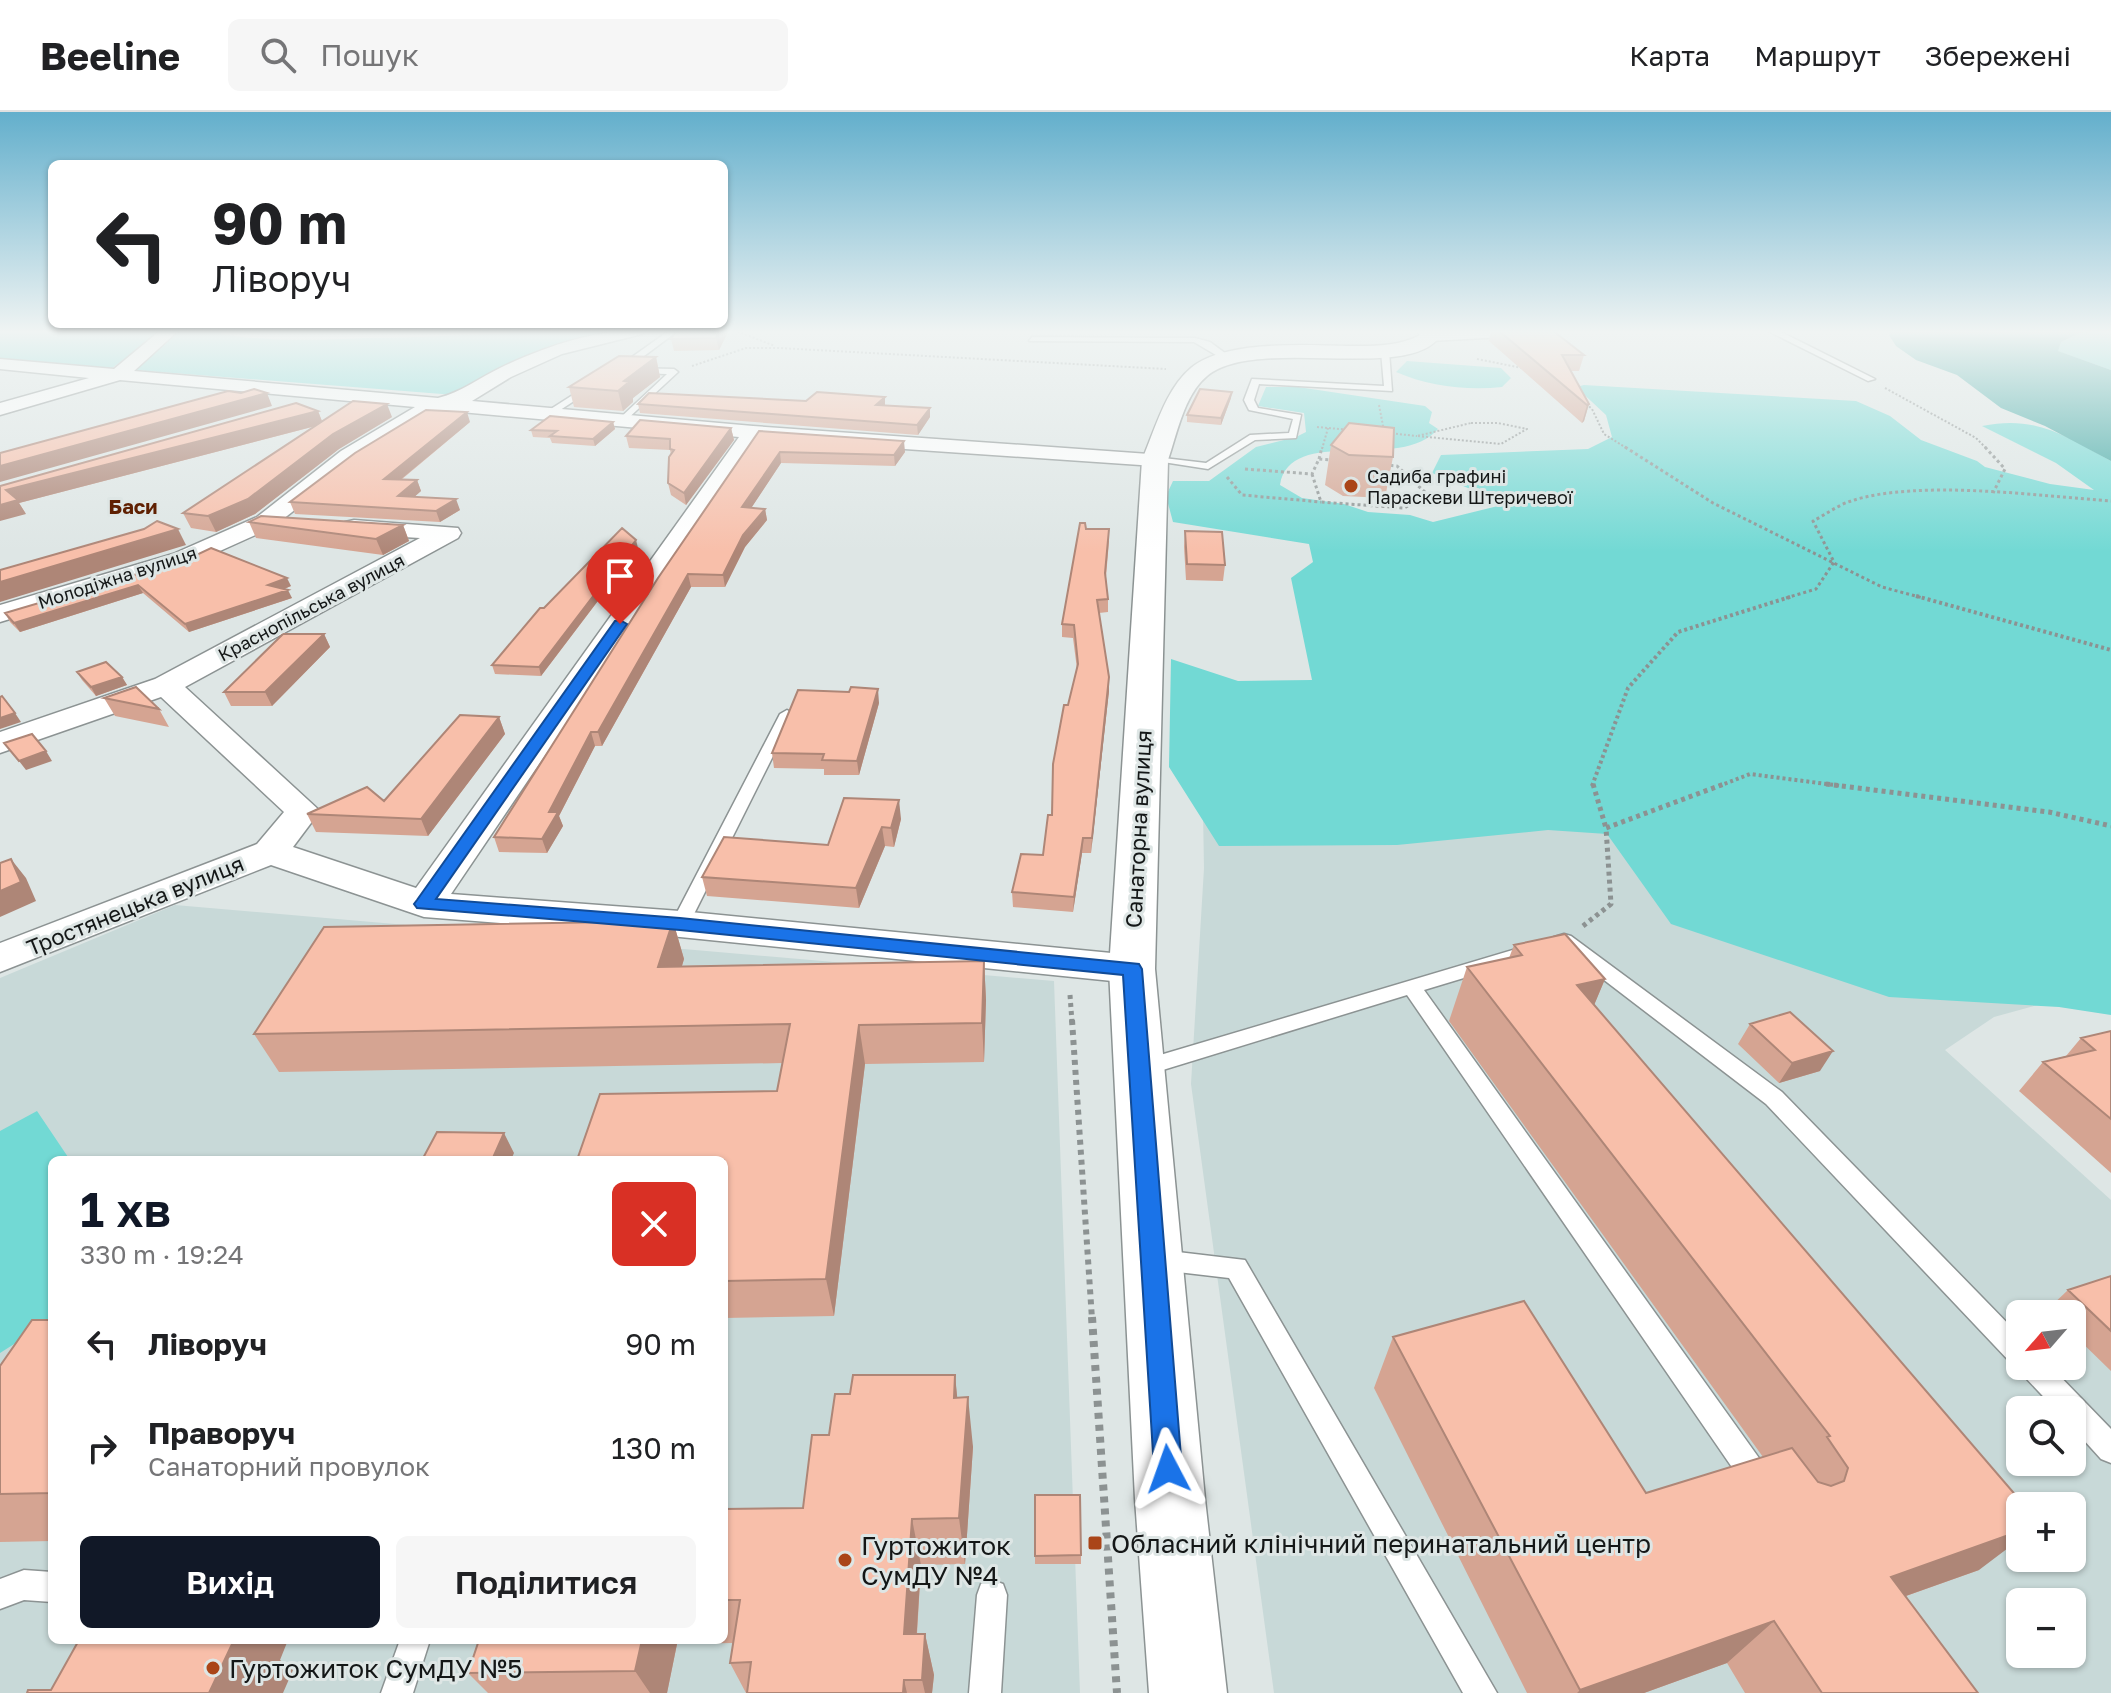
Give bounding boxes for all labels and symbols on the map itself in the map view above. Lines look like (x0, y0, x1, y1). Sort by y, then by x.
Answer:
place label: Садиба графині Параскеви Штеричевої (1367, 465, 1574, 508)
marker: Садиба графині Параскеви Штеричевої (1342, 477, 1360, 495)
district label: Баси (109, 494, 157, 518)
street label: Молодіжна вулиця (35, 541, 199, 613)
pin (586, 542, 654, 624)
street label: Краснопільська вулиця (214, 548, 408, 666)
street label: Санаторна вулиця (1119, 729, 1157, 929)
street label: Тростянецька вулиця (22, 849, 248, 961)
north arrow (2006, 1300, 2086, 1380)
position arrow (1126, 1427, 1210, 1511)
place label: Обласний клінічний перинатальний центр (1111, 1528, 1651, 1559)
place label: Гуртожиток СумДУ №4 (861, 1530, 1011, 1591)
marker: Обласний клінічний перинатальний центр (1086, 1534, 1104, 1552)
marker: Гуртожиток СумДУ №4 (836, 1551, 854, 1569)
place label: Гуртожиток СумДУ №5 (229, 1653, 522, 1684)
marker: Гуртожиток СумДУ №5 (204, 1659, 222, 1677)

